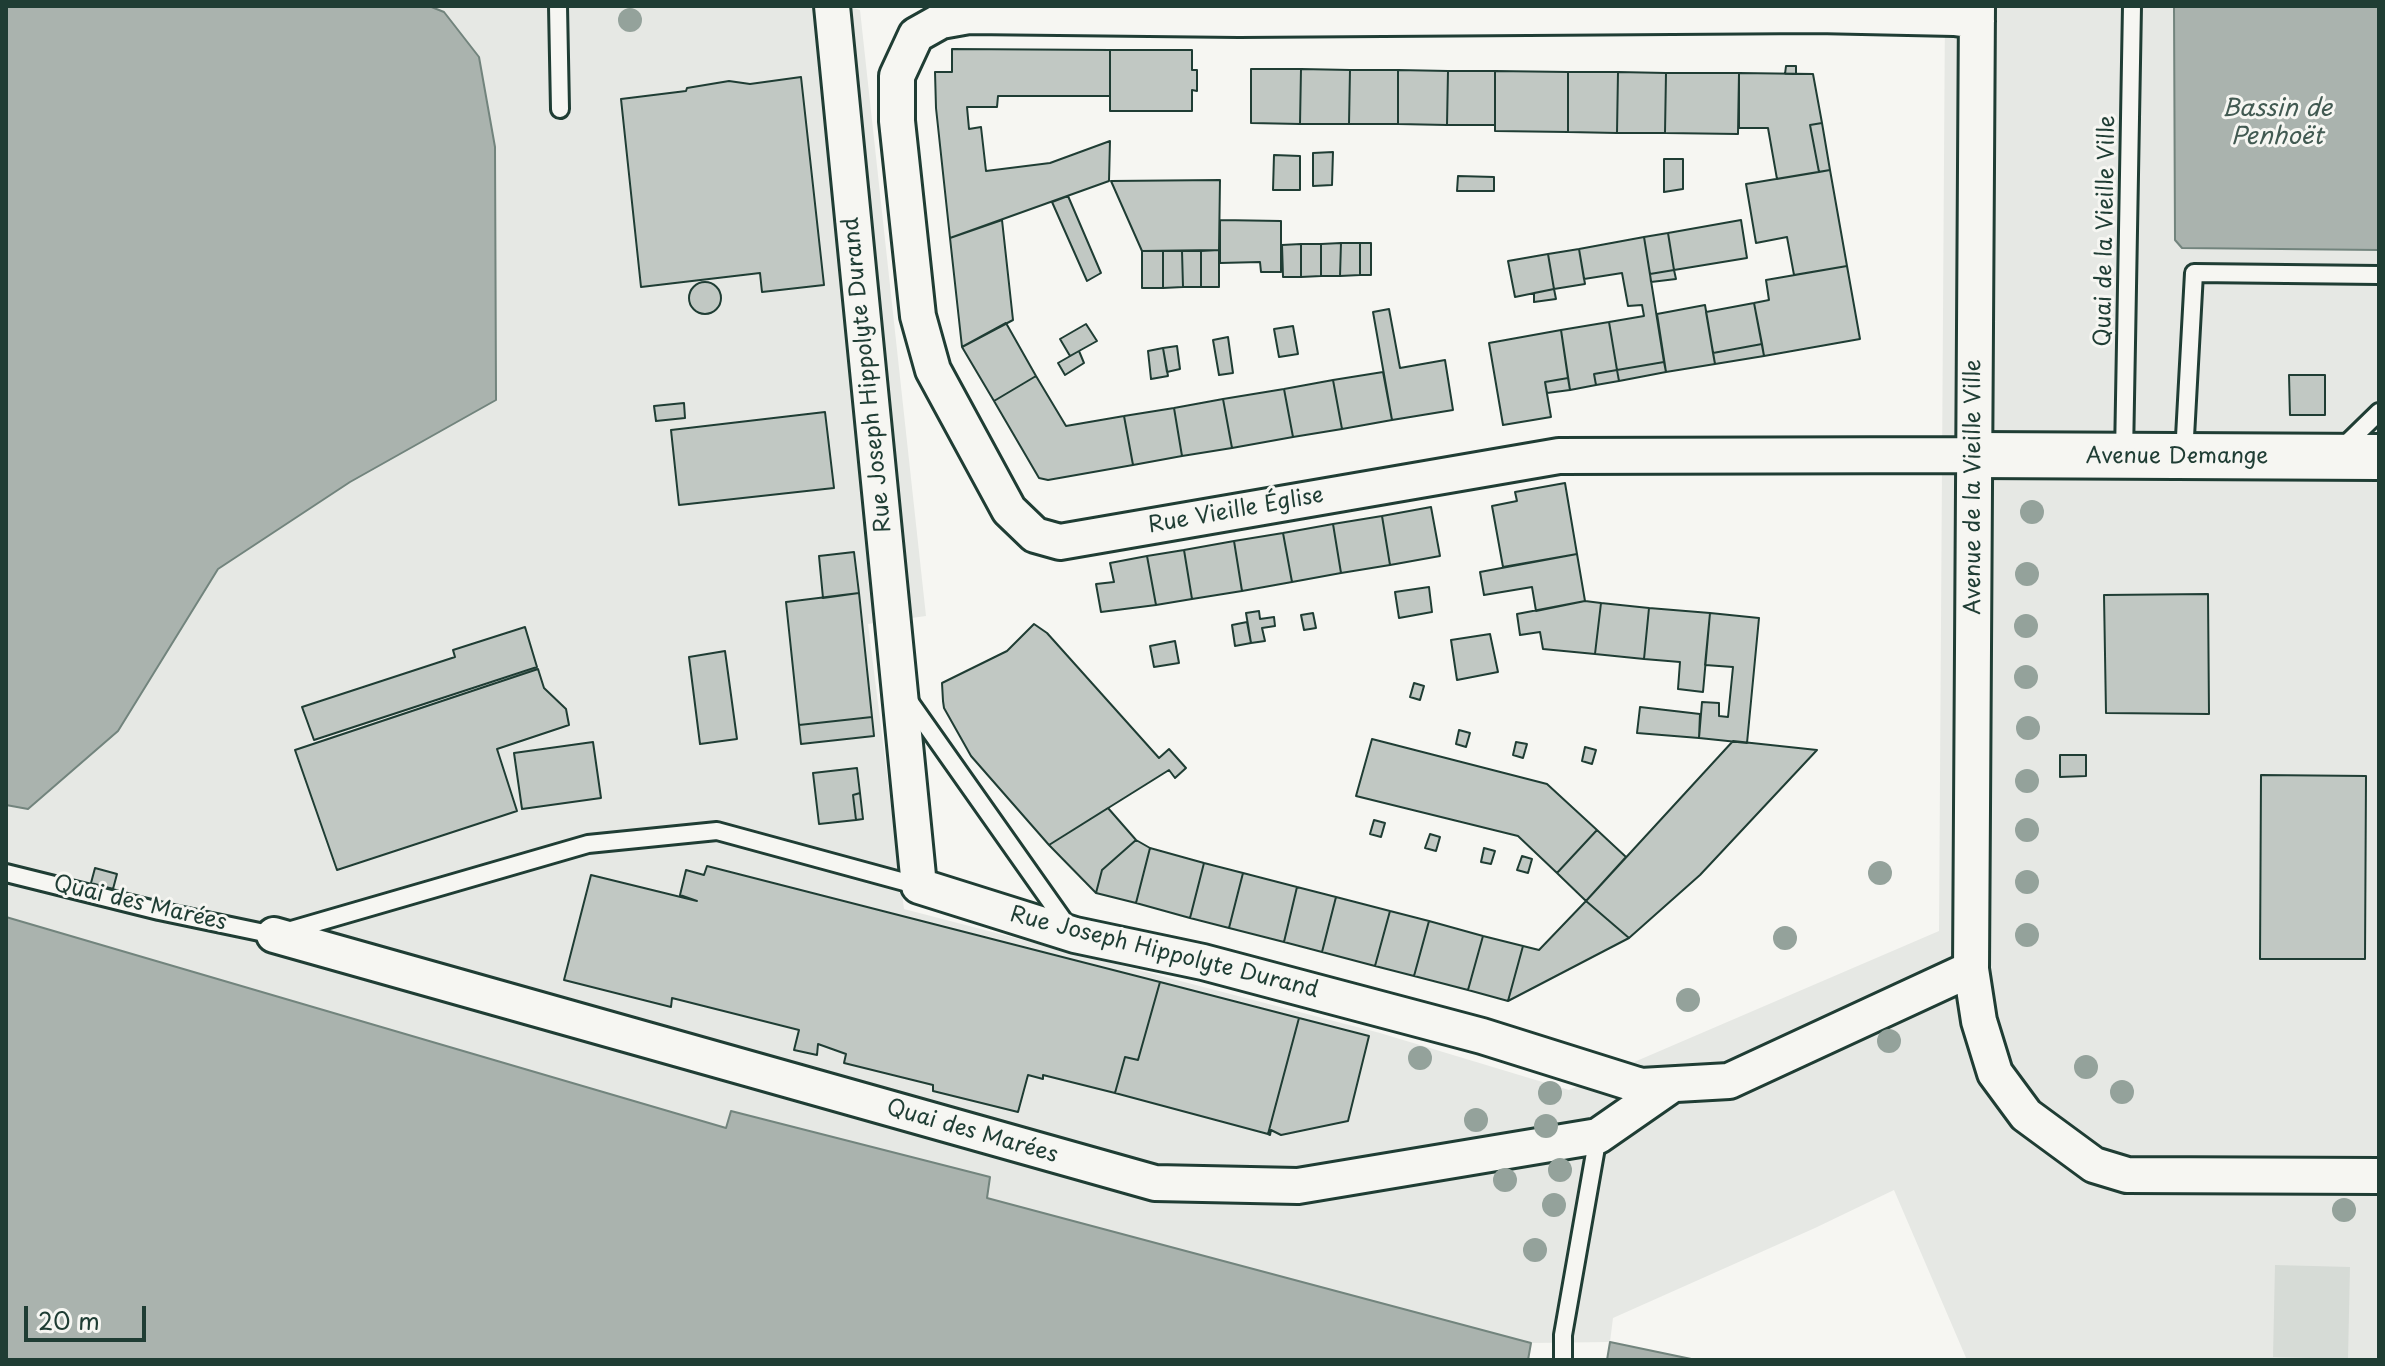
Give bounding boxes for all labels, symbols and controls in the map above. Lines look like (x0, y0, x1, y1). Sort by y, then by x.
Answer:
water label: Bassin de Penhoët (2222, 95, 2332, 151)
street label: Quai de la Vieille Ville (2091, 115, 2121, 347)
street label: Rue Joseph Hippolyte Durand (838, 216, 898, 534)
street label: Avenue de la Vieille Ville (1961, 359, 1987, 615)
street label: Avenue Demange (2086, 444, 2268, 470)
street label: Rue Vieille Église (1146, 483, 1326, 539)
street label: Quai des Marées (51, 871, 229, 937)
street label: Rue Joseph Hippolyte Durand (1007, 902, 1321, 1004)
street label: Quai des Marées (883, 1095, 1061, 1169)
scale bar (28, 1290, 150, 1340)
text: 20 m (38, 1302, 100, 1338)

